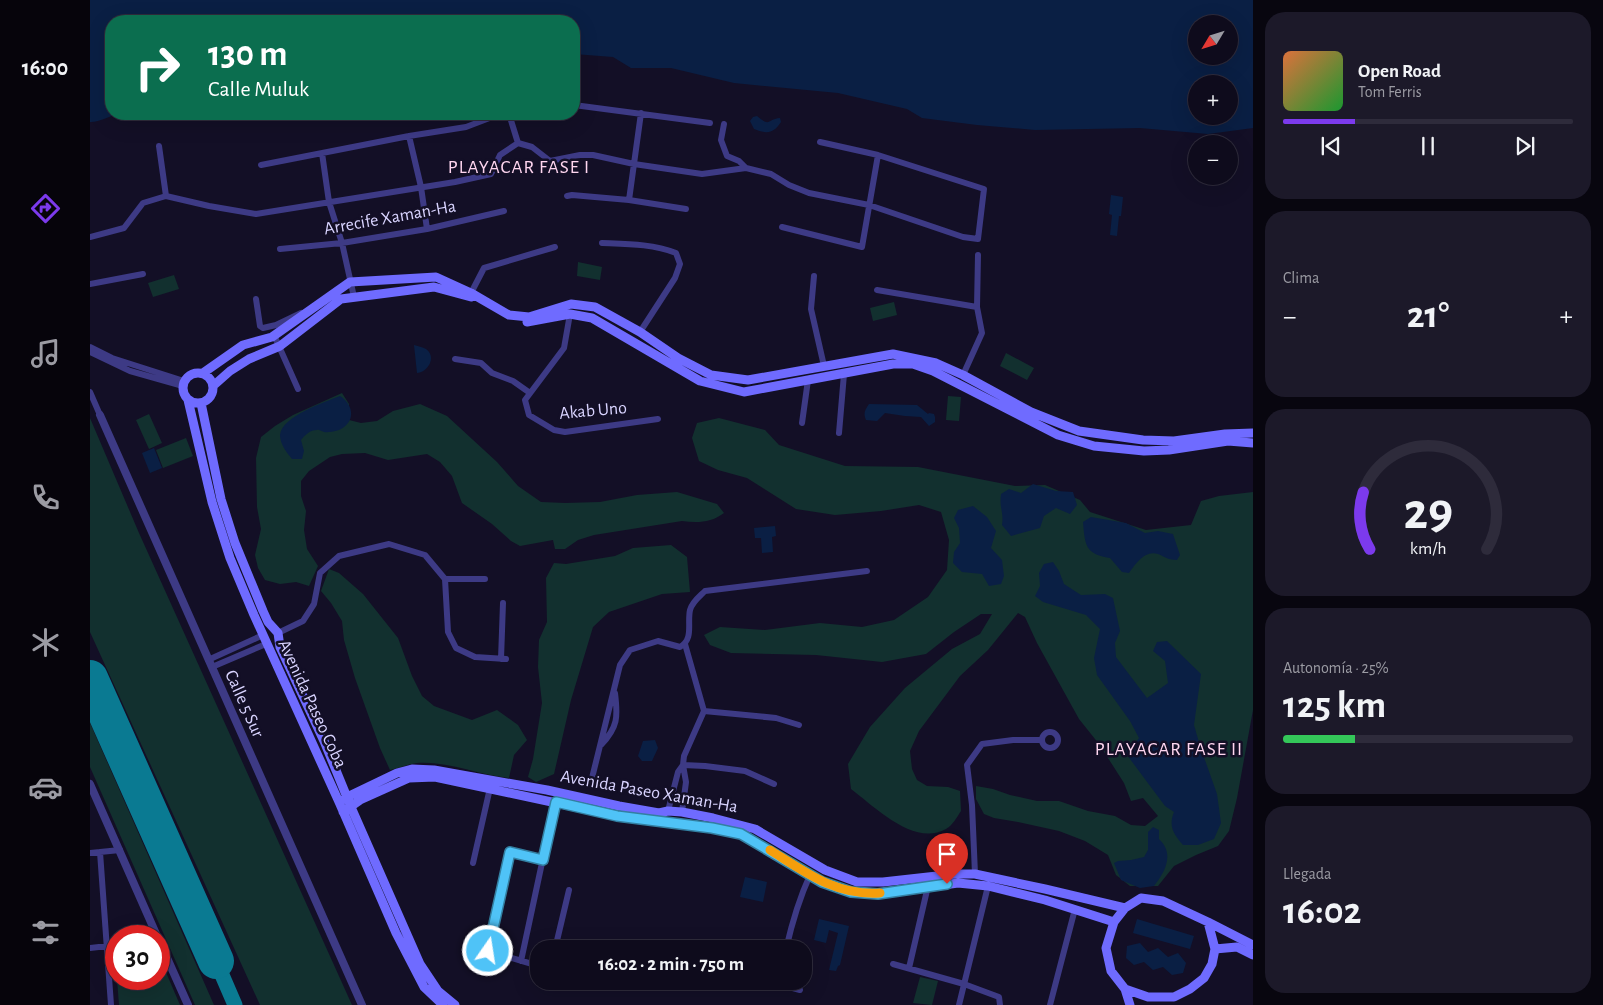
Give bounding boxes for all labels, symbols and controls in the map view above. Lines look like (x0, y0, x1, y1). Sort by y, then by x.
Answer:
north arrow (1188, 15, 1238, 65)
map controls (1188, 15, 1238, 185)
icon: right (125, 35, 190, 100)
text: 130 m (208, 37, 287, 72)
text: 16:00 (22, 57, 68, 79)
text: Open Road (1358, 62, 1441, 81)
button: + (1188, 75, 1238, 125)
text: Calle Muluk (208, 78, 309, 100)
text: Tom Ferris (1358, 84, 1422, 100)
icon: previous (1317, 132, 1345, 160)
icon: pause (1414, 132, 1442, 160)
icon: next (1511, 132, 1539, 160)
button: − (1188, 135, 1238, 185)
district label: PLAYACAR FASE I (448, 158, 590, 177)
icon: directions (28, 191, 63, 226)
street label: Arrecife Xaman-Ha (323, 198, 457, 238)
text: Clima (1283, 270, 1319, 286)
text: 21° (1407, 297, 1449, 335)
text: − (1283, 303, 1296, 331)
text: + (1560, 303, 1573, 331)
icon: music (28, 336, 63, 371)
street label: Akab Uno (558, 399, 628, 423)
icon: phone (28, 480, 63, 515)
text: 29 (1403, 486, 1453, 538)
text: km/h (1410, 540, 1446, 558)
icon: climate (28, 625, 63, 660)
street label: Avenida Paseo Coba (274, 637, 350, 771)
text: Autonomía · 25% (1283, 660, 1389, 676)
street label: Calle 5 Sur (221, 668, 267, 741)
text: 125 km (1283, 687, 1386, 725)
district label: PLAYACAR FASE II (1095, 740, 1243, 759)
street label: Avenida Paseo Xaman-Ha (559, 768, 739, 816)
icon: car (28, 770, 63, 805)
pin (926, 833, 968, 884)
icon: arrive (933, 840, 961, 868)
text: Llegada (1283, 866, 1331, 882)
text: 16:02 (1283, 893, 1361, 931)
icon: filters (28, 915, 63, 950)
position arrow (461, 924, 513, 976)
speed limit sign: 30 (105, 925, 170, 990)
text: 16:02 · 2 min · 750 m (598, 955, 744, 974)

